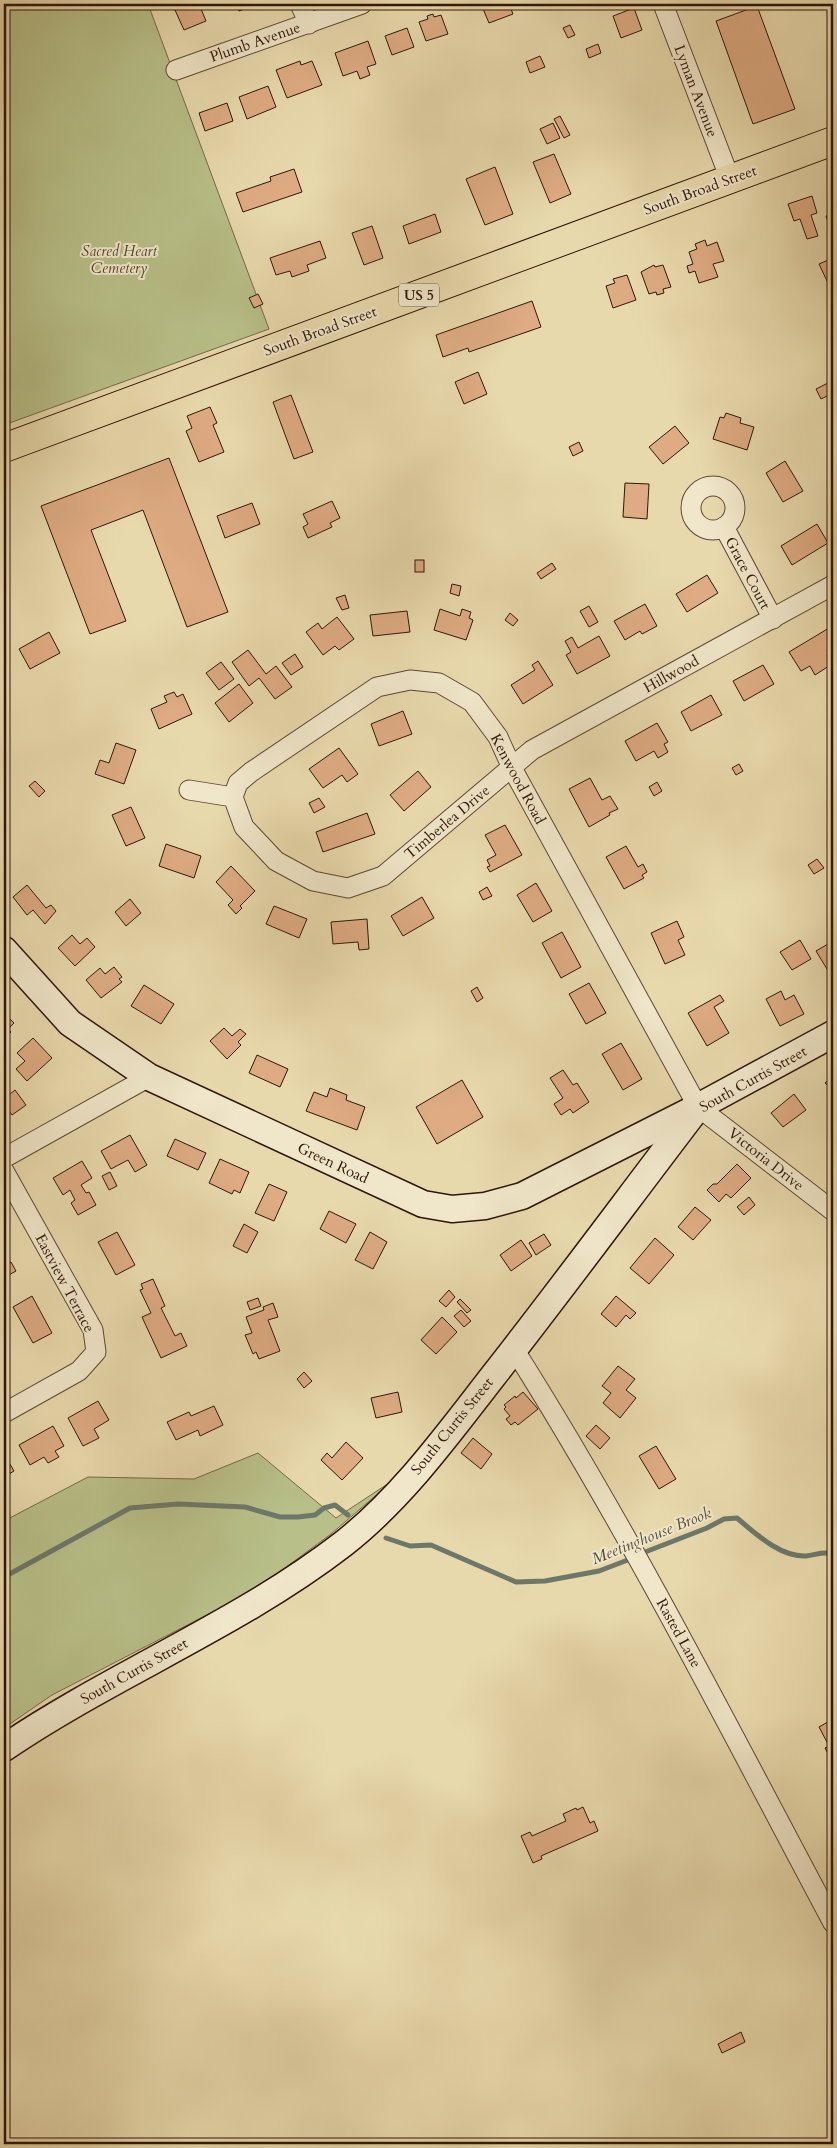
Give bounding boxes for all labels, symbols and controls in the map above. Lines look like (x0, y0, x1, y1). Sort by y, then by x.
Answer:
street label: Plumb Avenue (207, 17, 303, 67)
street label: Lyman Avenue (669, 42, 723, 140)
street label: South Broad Street (641, 160, 760, 220)
park label: Sacred Heart Cemetery (81, 241, 157, 278)
road number: US 5 (399, 284, 439, 306)
street label: South Broad Street (261, 301, 380, 361)
street label: Grace Court (721, 533, 776, 613)
street label: Hillwood (640, 651, 702, 697)
street label: Kenwood Road (486, 730, 550, 828)
street label: Timberlea Drive (400, 780, 494, 864)
street label: South Curtis Street (696, 1041, 811, 1117)
street label: Victoria Drive (724, 1123, 808, 1195)
street label: Green Road (294, 1138, 372, 1188)
street label: Eastview Terrace (31, 1230, 100, 1336)
street label: South Curtis Street (406, 1373, 498, 1479)
water label: Meetinghouse Brook (588, 1502, 715, 1570)
street label: Rasted Lane (652, 1595, 706, 1671)
street label: South Curtis Street (77, 1633, 192, 1709)

